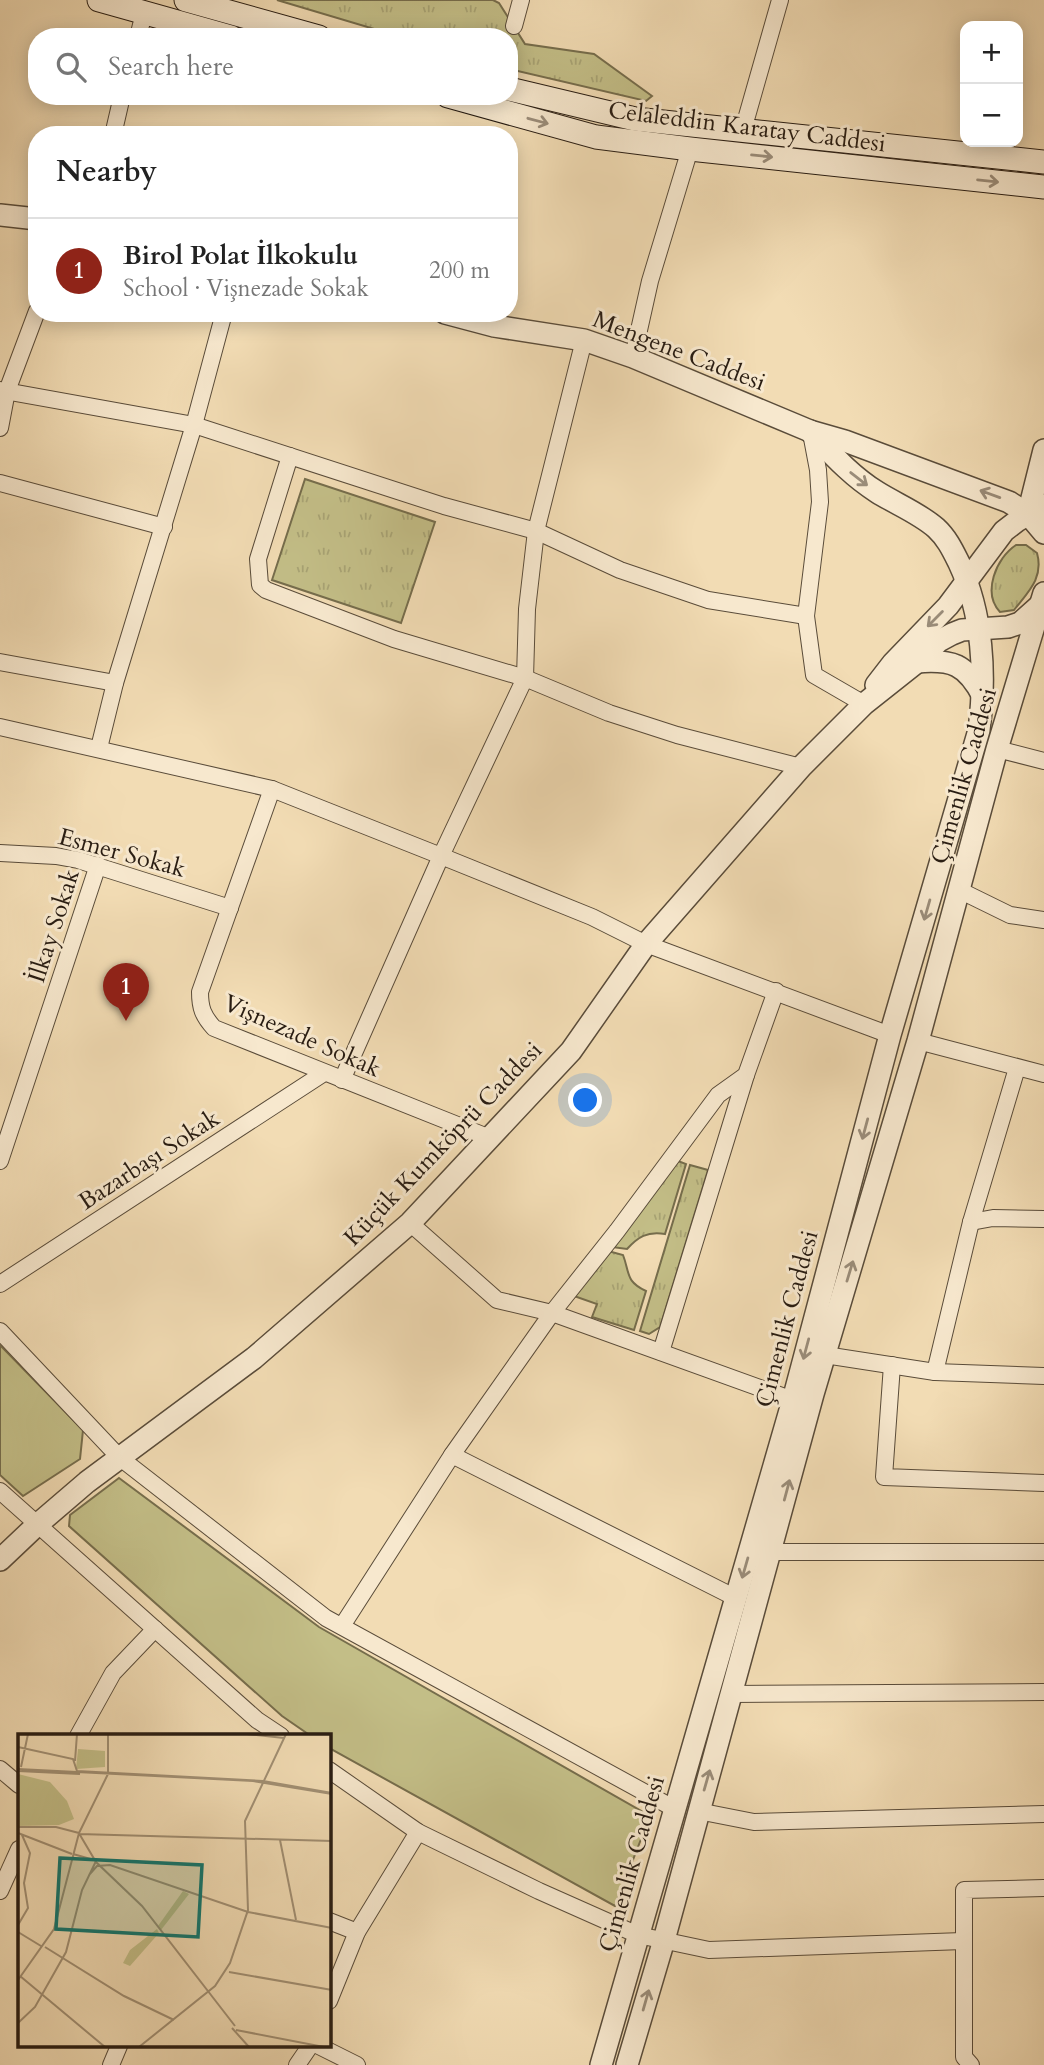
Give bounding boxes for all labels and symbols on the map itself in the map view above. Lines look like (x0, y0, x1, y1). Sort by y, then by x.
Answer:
street label: Celaleddin Karatay Caddesi (606, 94, 888, 160)
one-way arrow (526, 115, 549, 128)
one-way arrow (750, 150, 773, 163)
one-way arrow (976, 174, 999, 187)
street label: Mengene Caddesi (588, 303, 770, 399)
one-way arrow (849, 471, 867, 486)
one-way arrow (979, 487, 1001, 500)
one-way arrow (927, 611, 944, 628)
street label: Çimenlik Caddesi (923, 684, 1005, 868)
street label: Esmer Sokak (55, 820, 189, 886)
street label: İlkay Sokak (20, 865, 88, 987)
one-way arrow (919, 899, 932, 921)
pin: 1 (103, 963, 149, 1021)
street label: Vişnezade Sokak (218, 987, 386, 1086)
street label: Küçük Kumköprü Caddesi (336, 1034, 550, 1254)
your location (568, 1083, 602, 1117)
street label: Bazarbaşı Sokak (72, 1102, 226, 1218)
one-way arrow (858, 1117, 871, 1140)
street label: Çimenlik Caddesi (748, 1227, 827, 1411)
one-way arrow (844, 1261, 857, 1283)
one-way arrow (799, 1338, 812, 1360)
one-way arrow (781, 1479, 794, 1502)
one-way arrow (737, 1557, 750, 1579)
inset map (18, 1734, 331, 2048)
one-way arrow (701, 1769, 714, 1792)
street label: Çimenlik Caddesi (591, 1772, 673, 1956)
one-way arrow (641, 1989, 654, 2011)

